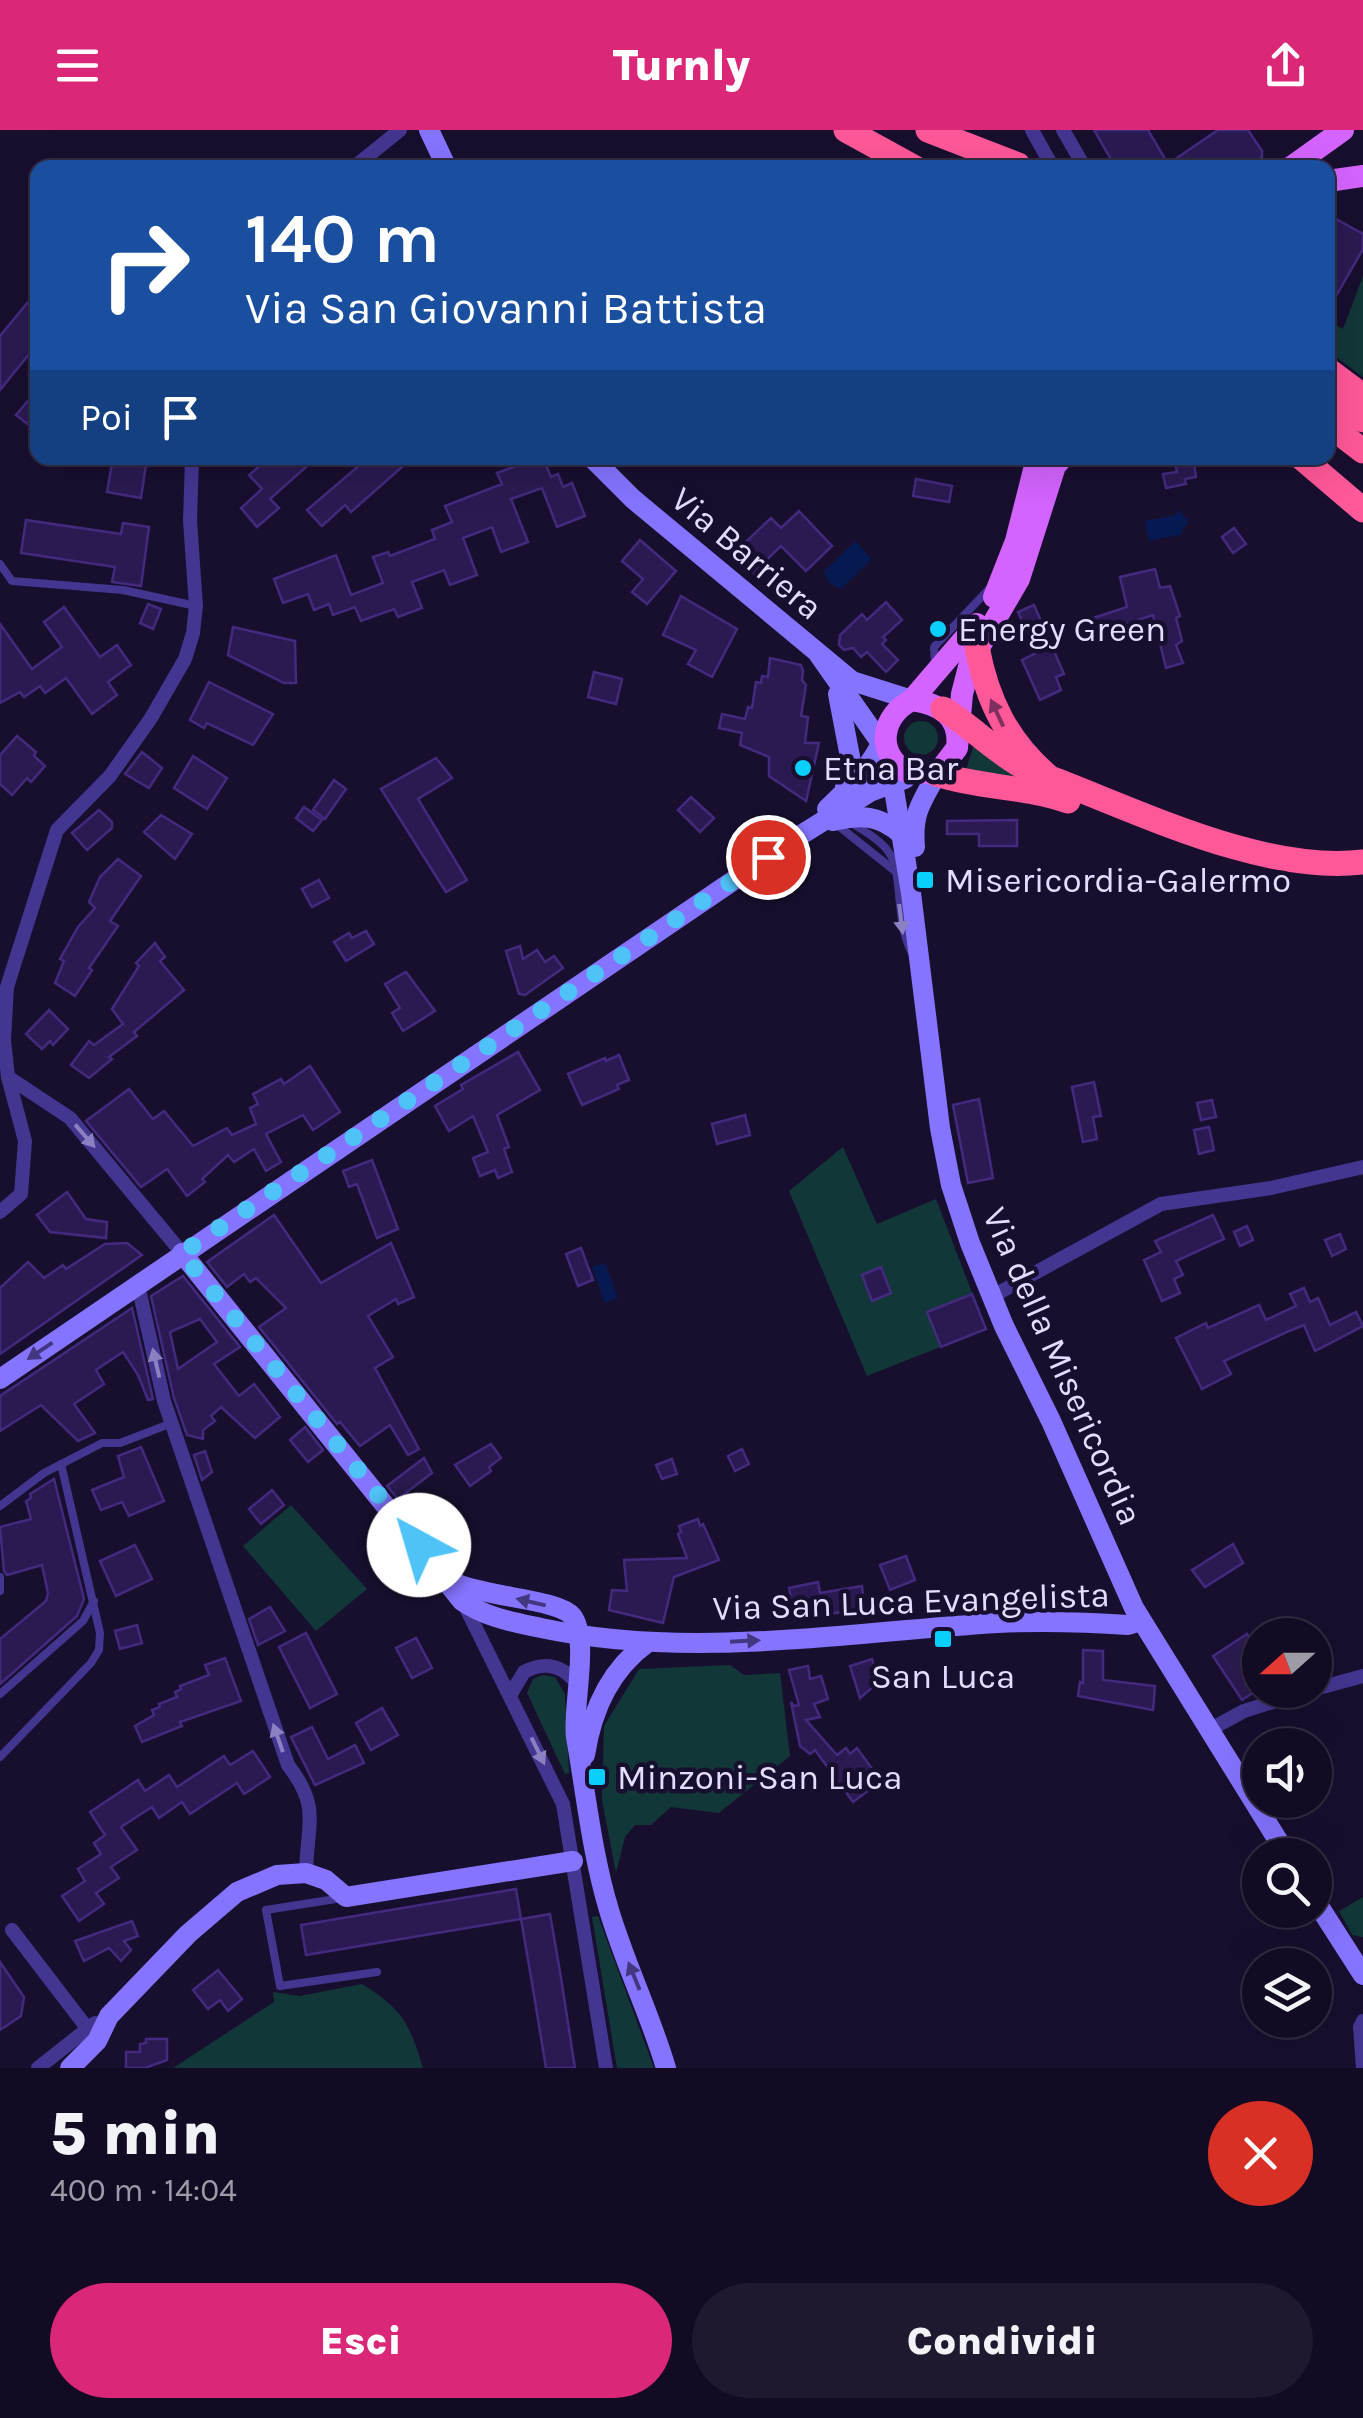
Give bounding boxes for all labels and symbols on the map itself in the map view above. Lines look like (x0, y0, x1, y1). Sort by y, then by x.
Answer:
street label: Via Barriera (663, 478, 830, 628)
place label: Energy Green (958, 609, 1166, 650)
marker: Energy Green (927, 618, 949, 640)
one-way arrow (989, 698, 1006, 727)
place label: Etna Bar (823, 748, 959, 789)
marker: Etna Bar (792, 757, 814, 779)
pin (726, 815, 811, 900)
place label: Misericordia-Galermo (945, 860, 1291, 901)
marker: Misericordia-Galermo (914, 869, 936, 891)
one-way arrow (893, 904, 909, 936)
one-way arrow (74, 1123, 96, 1148)
street label: Via della Misericordia (974, 1201, 1151, 1531)
one-way arrow (27, 1341, 54, 1361)
one-way arrow (147, 1347, 163, 1378)
position arrow (367, 1493, 471, 1597)
street label: Via San Luca Evangelista (712, 1574, 1110, 1629)
one-way arrow (515, 1594, 546, 1609)
north arrow (1242, 1618, 1332, 1708)
marker: San Luca (932, 1628, 954, 1650)
one-way arrow (729, 1633, 761, 1649)
place label: San Luca (871, 1656, 1015, 1697)
one-way arrow (270, 1722, 285, 1752)
one-way arrow (530, 1736, 547, 1765)
place label: Minzoni-San Luca (617, 1757, 902, 1798)
marker: Minzoni-San Luca (586, 1766, 608, 1788)
one-way arrow (625, 1961, 641, 1991)

